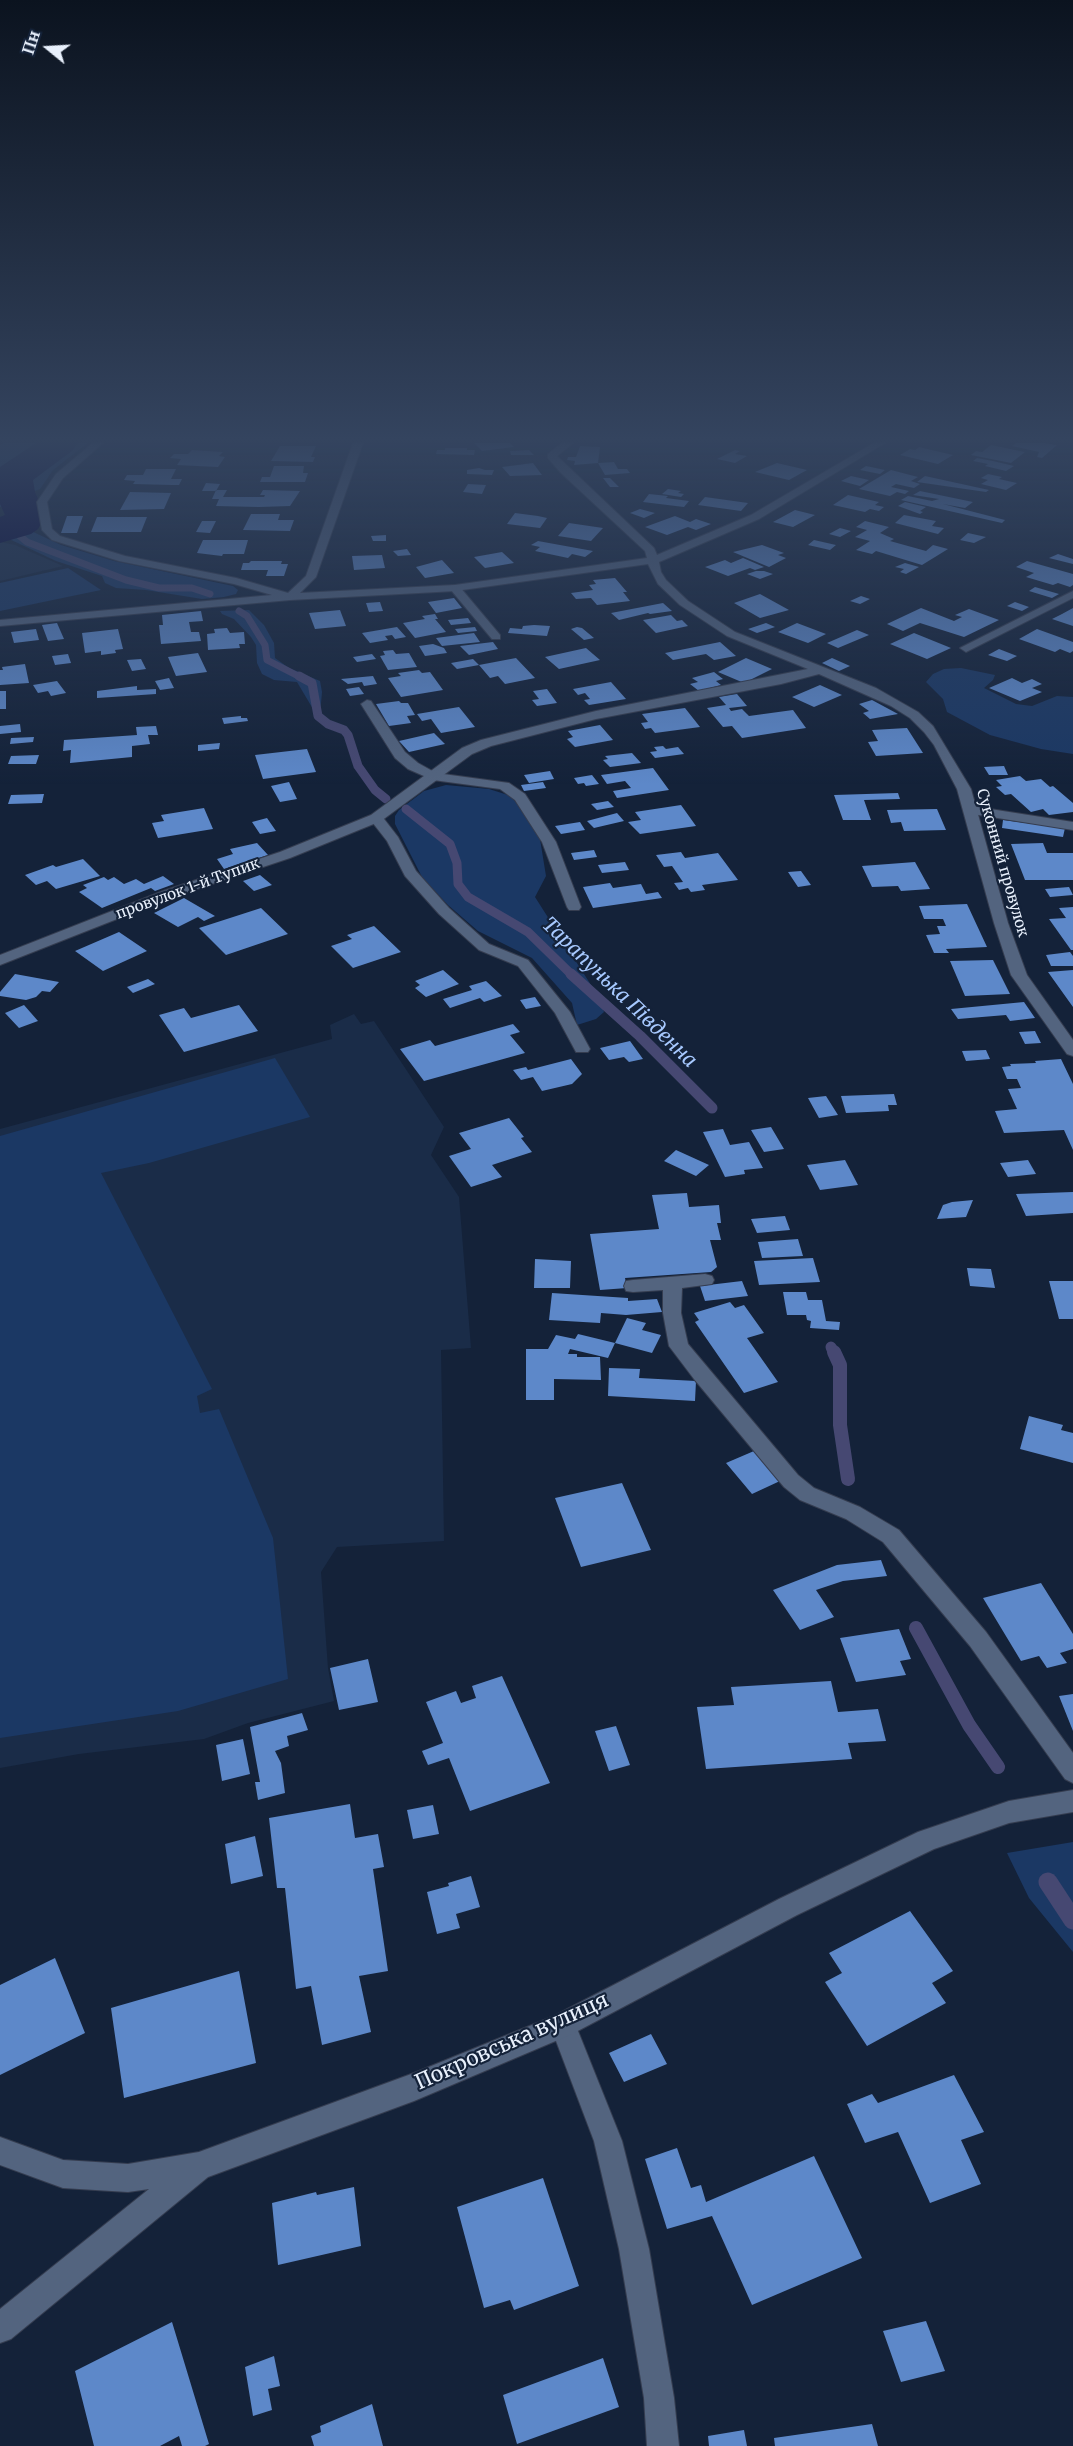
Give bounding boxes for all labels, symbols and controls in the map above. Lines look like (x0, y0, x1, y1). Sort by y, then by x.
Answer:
north arrow (18, 18, 78, 78)
text: Пн (18, 28, 44, 57)
street label: Суконний провулок (972, 787, 1032, 939)
street label: провулок 1-й Тупик (114, 855, 262, 923)
water label: Тарапунька Південна (537, 913, 701, 1073)
street label: Покровська вулиця (411, 1988, 613, 2096)

